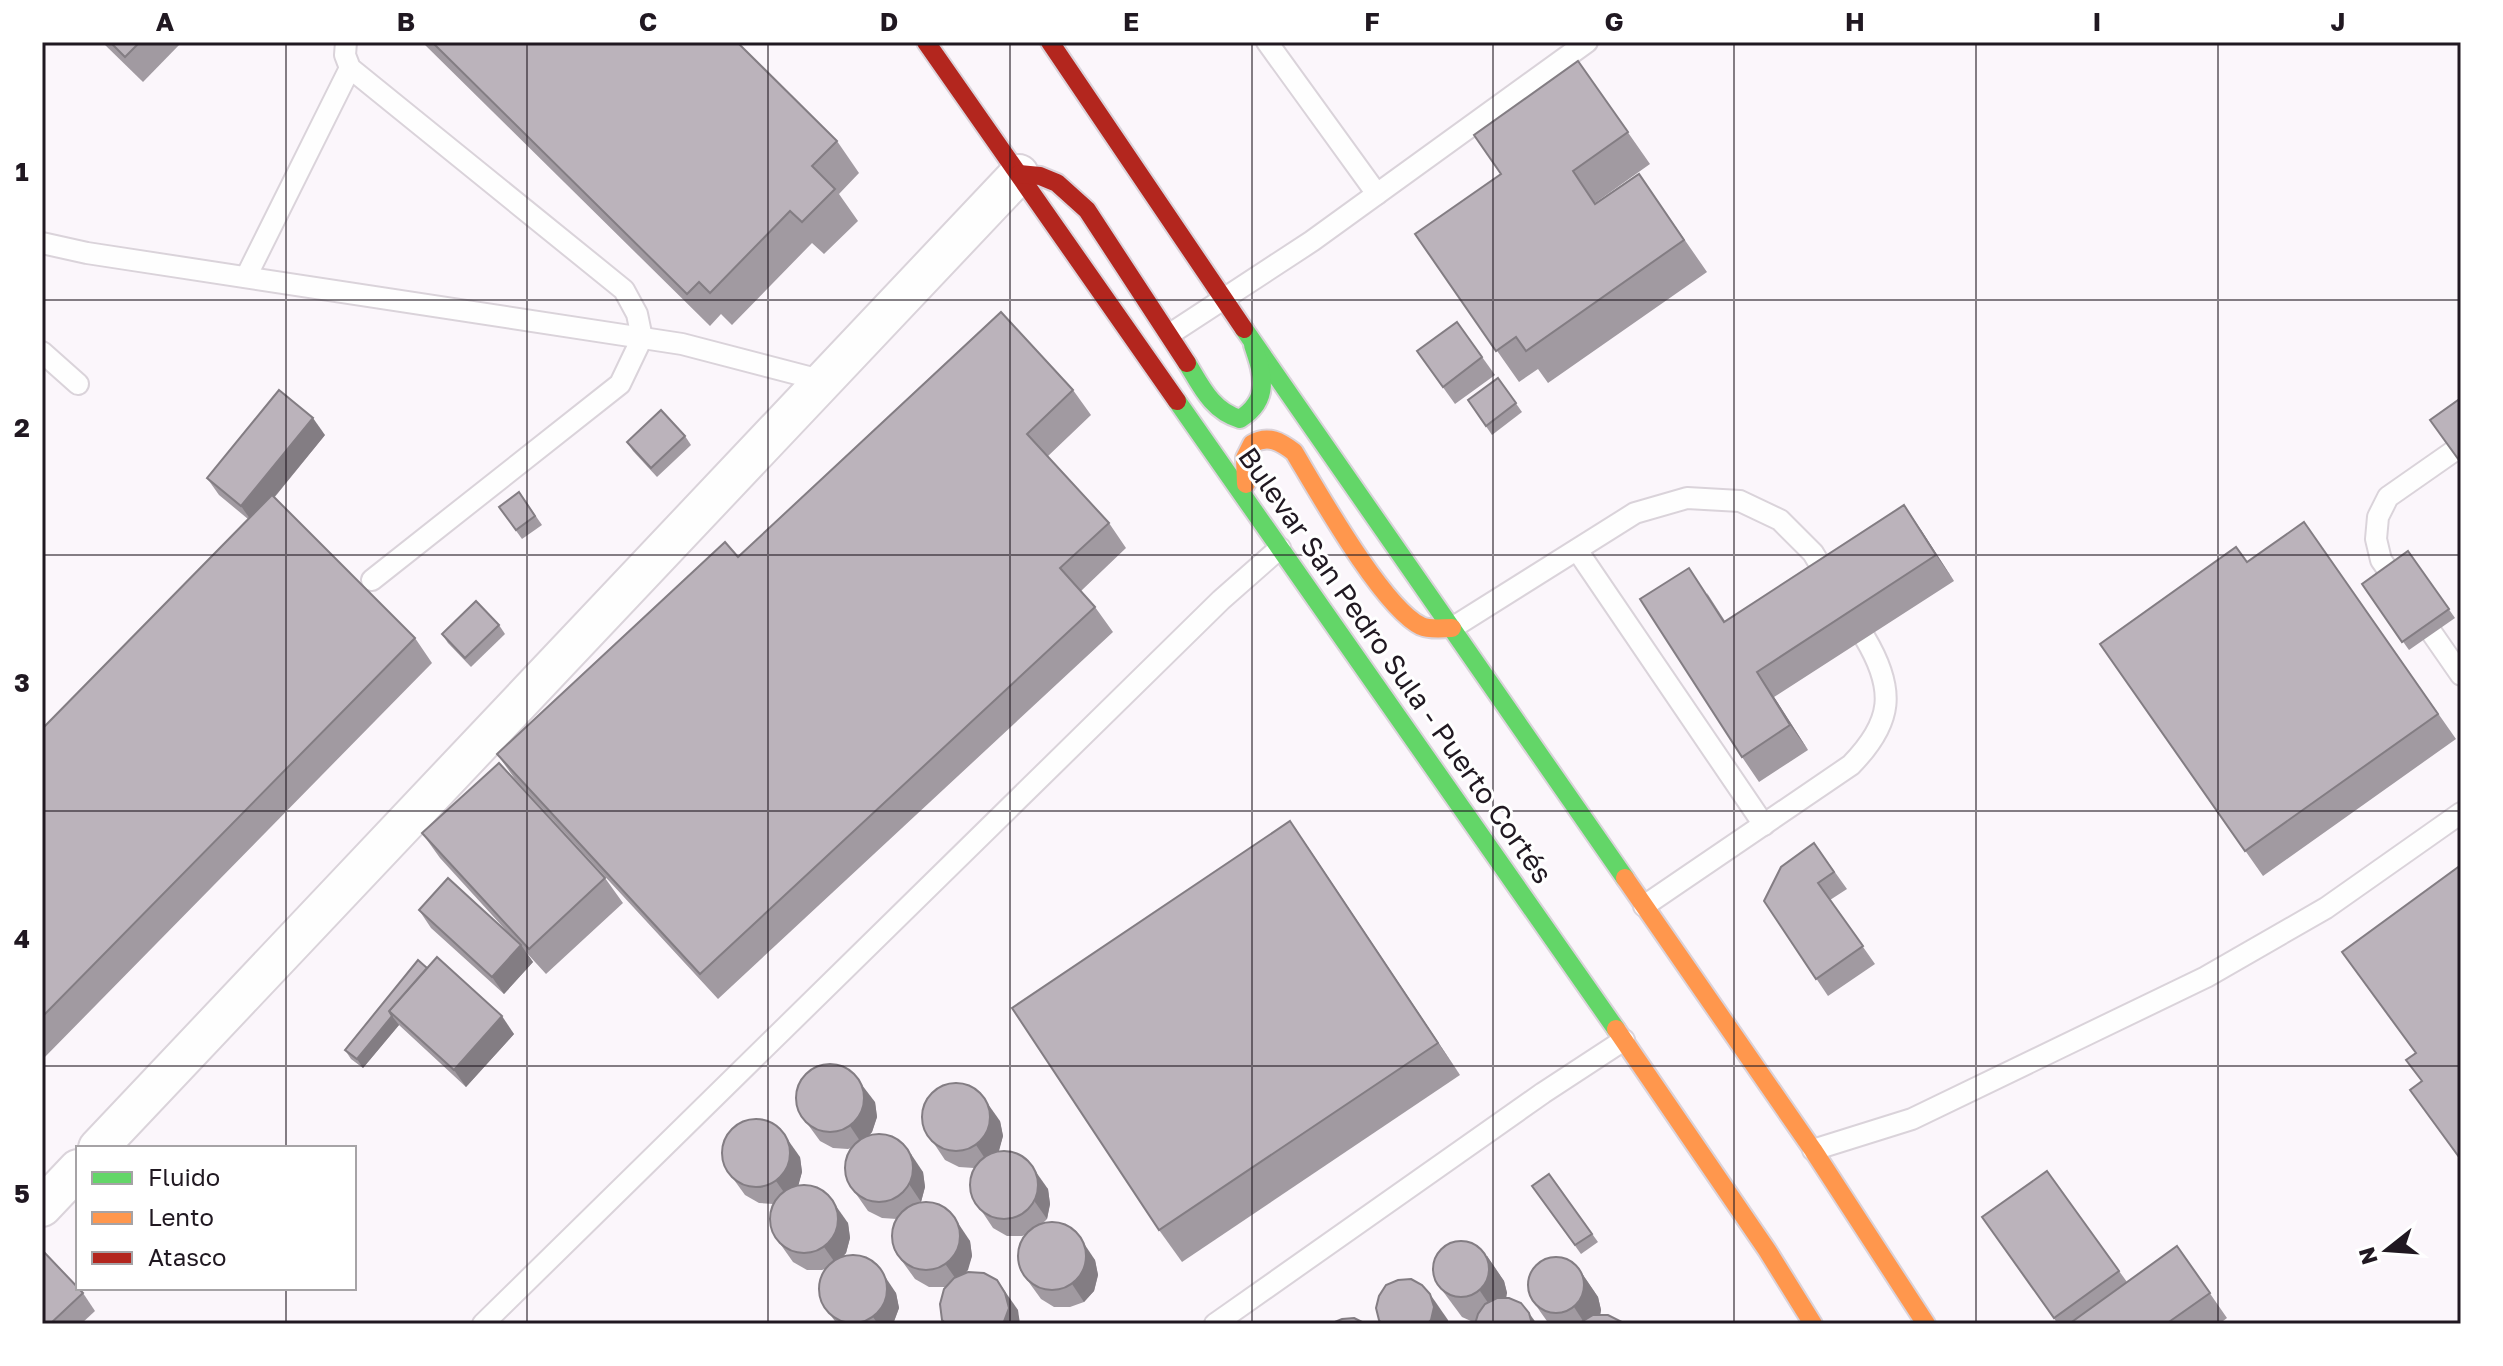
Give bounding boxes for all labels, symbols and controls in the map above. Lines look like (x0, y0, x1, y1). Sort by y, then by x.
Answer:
text: A (156, 6, 175, 37)
text: B (397, 6, 415, 37)
text: C (639, 6, 657, 37)
text: D (880, 6, 898, 37)
text: E (1123, 6, 1139, 37)
text: F (1364, 6, 1380, 37)
text: G (1604, 6, 1624, 37)
text: H (1845, 6, 1865, 37)
text: I (2093, 6, 2101, 37)
text: J (2331, 6, 2345, 37)
text: 1 (15, 156, 29, 187)
text: 2 (14, 412, 30, 443)
street label: Bulevar San Pedro Sula - Puerto Cortés (1232, 441, 1560, 889)
text: 3 (14, 667, 30, 698)
text: 4 (14, 923, 30, 954)
legend (76, 1146, 356, 1290)
text: Fluido (148, 1162, 220, 1191)
text: 5 (14, 1178, 30, 1209)
text: Lento (148, 1202, 214, 1231)
north arrow (2347, 1210, 2427, 1290)
text: Atasco (148, 1242, 226, 1271)
text: N (2352, 1244, 2383, 1268)

